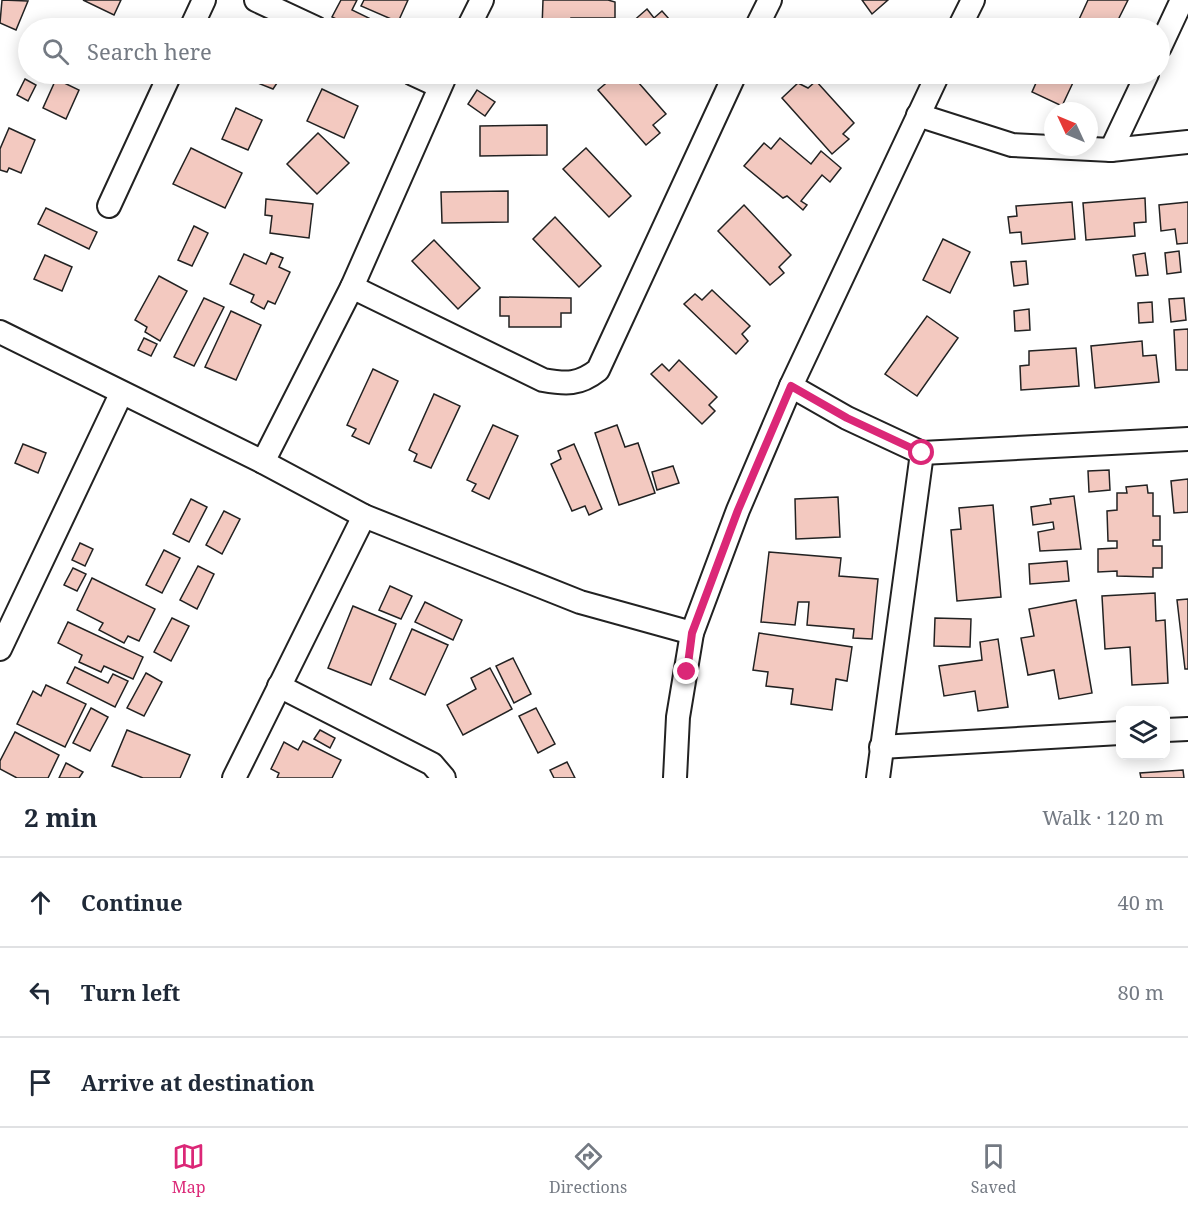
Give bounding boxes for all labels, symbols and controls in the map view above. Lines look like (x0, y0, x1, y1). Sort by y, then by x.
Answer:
search box (18, 18, 1170, 84)
icon: search (39, 35, 72, 68)
text: Search here (87, 36, 212, 66)
north arrow (1044, 102, 1098, 156)
route start (908, 439, 934, 465)
route end (673, 658, 699, 684)
map controls (1116, 706, 1170, 760)
button: layers (1116, 706, 1170, 760)
text: 2 min (24, 799, 98, 835)
text: Walk · 120 m (1042, 804, 1164, 831)
icon: ahead (24, 886, 57, 919)
text: Continue (81, 887, 183, 917)
text: 40 m (1118, 889, 1164, 916)
icon: left (24, 976, 57, 1009)
text: Turn left (81, 977, 180, 1007)
text: 80 m (1118, 979, 1164, 1006)
icon: arrive (24, 1066, 57, 1099)
text: Arrive at destination (81, 1067, 315, 1097)
tab: Map (172, 1140, 206, 1198)
tab: Directions (549, 1140, 627, 1198)
tab: Saved (971, 1140, 1016, 1198)

